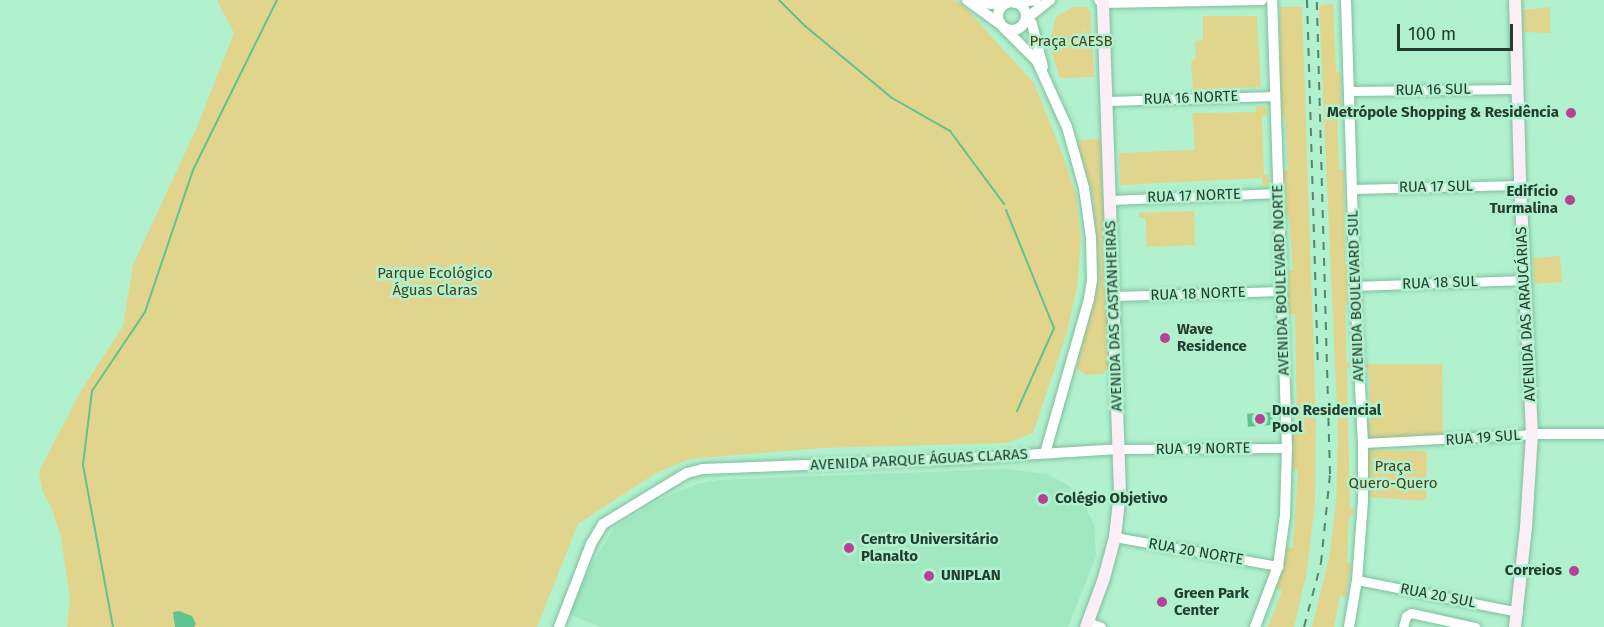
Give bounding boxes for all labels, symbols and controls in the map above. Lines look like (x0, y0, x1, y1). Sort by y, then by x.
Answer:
scale bar (1400, 12, 1516, 50)
text: 100 m (1408, 23, 1456, 45)
park label: Praça CAESB (1029, 33, 1113, 51)
street label: RUA 16 SUL (1395, 80, 1471, 100)
street label: RUA 16 NORTE (1143, 87, 1239, 109)
place label: Metrópole Shopping & Residência (1327, 104, 1559, 122)
marker: Metrópole Shopping & Residência (1564, 106, 1578, 120)
street label: RUA 17 SUL (1399, 177, 1473, 197)
place label: Edifício Turmalina (1490, 182, 1558, 217)
street label: AVENIDA BOULEVARD NORTE (1269, 184, 1293, 376)
street label: RUA 17 NORTE (1147, 185, 1241, 207)
marker: Edifício Turmalina (1563, 193, 1577, 207)
street label: AVENIDA BOULEVARD SUL (1344, 210, 1368, 382)
street label: AVENIDA DAS CASTANHEIRAS (1102, 220, 1126, 412)
street label: AVENIDA DAS ARAUCÁRIAS (1512, 226, 1540, 402)
park label: Parque Ecológico Águas Claras (377, 264, 493, 299)
street label: RUA 18 SUL (1402, 273, 1478, 293)
street label: RUA 18 NORTE (1150, 283, 1246, 305)
place label: Wave Residence (1177, 320, 1247, 355)
marker: Wave Residence (1158, 331, 1172, 345)
place label: Duo Residencial Pool (1272, 401, 1381, 436)
marker: Duo Residencial Pool (1253, 412, 1267, 426)
street label: RUA 19 SUL (1445, 426, 1521, 450)
street label: RUA 19 NORTE (1155, 439, 1251, 459)
street label: AVENIDA PARQUE ÁGUAS CLARAS (810, 445, 1028, 475)
park label: Praça Quero-Quero (1349, 457, 1437, 492)
place label: Colégio Objetivo (1055, 490, 1168, 508)
marker: Colégio Objetivo (1036, 492, 1050, 506)
place label: Centro Universitário Planalto (861, 530, 999, 565)
street label: RUA 20 NORTE (1147, 535, 1245, 569)
marker: Centro Universitário Planalto (842, 541, 856, 555)
place label: Correios (1505, 562, 1562, 580)
marker: Correios (1567, 564, 1581, 578)
place label: UNIPLAN (941, 567, 1001, 585)
marker: UNIPLAN (922, 569, 936, 583)
street label: RUA 20 SUL (1399, 580, 1477, 612)
place label: Green Park Center (1174, 584, 1249, 619)
marker: Green Park Center (1155, 595, 1169, 609)

